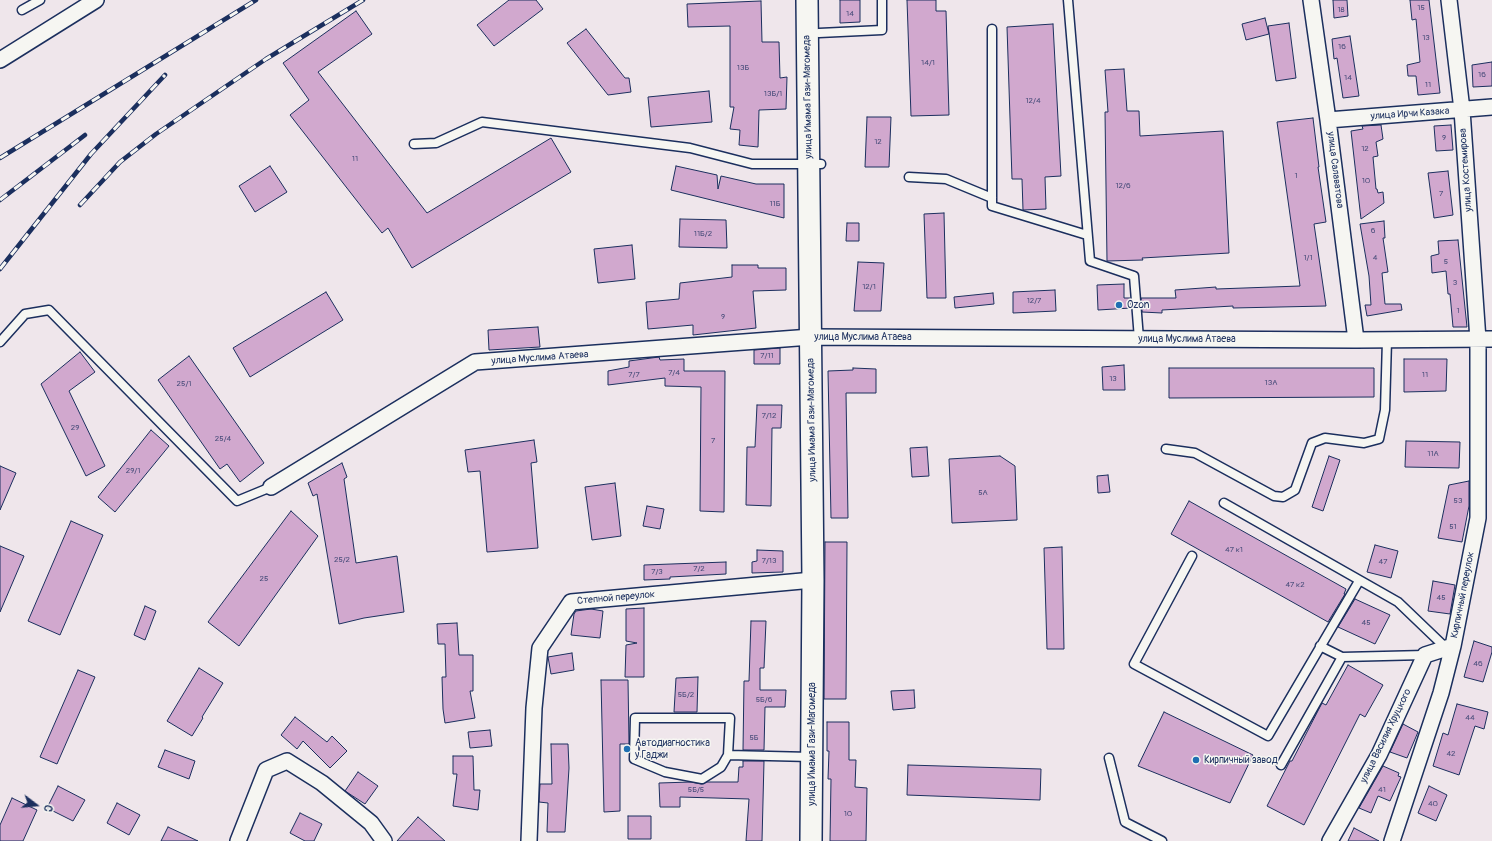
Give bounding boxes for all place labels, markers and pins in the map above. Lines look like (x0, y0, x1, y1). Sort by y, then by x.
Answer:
place label: Ozon (1127, 299, 1149, 311)
marker: Ozon (1114, 300, 1124, 310)
place label: Автодиагностика у Гаджи (635, 737, 710, 760)
marker: Автодиагностика у Гаджи (622, 744, 632, 754)
place label: Кирпичный завод (1204, 754, 1278, 766)
marker: Кирпичный завод (1191, 755, 1201, 765)

